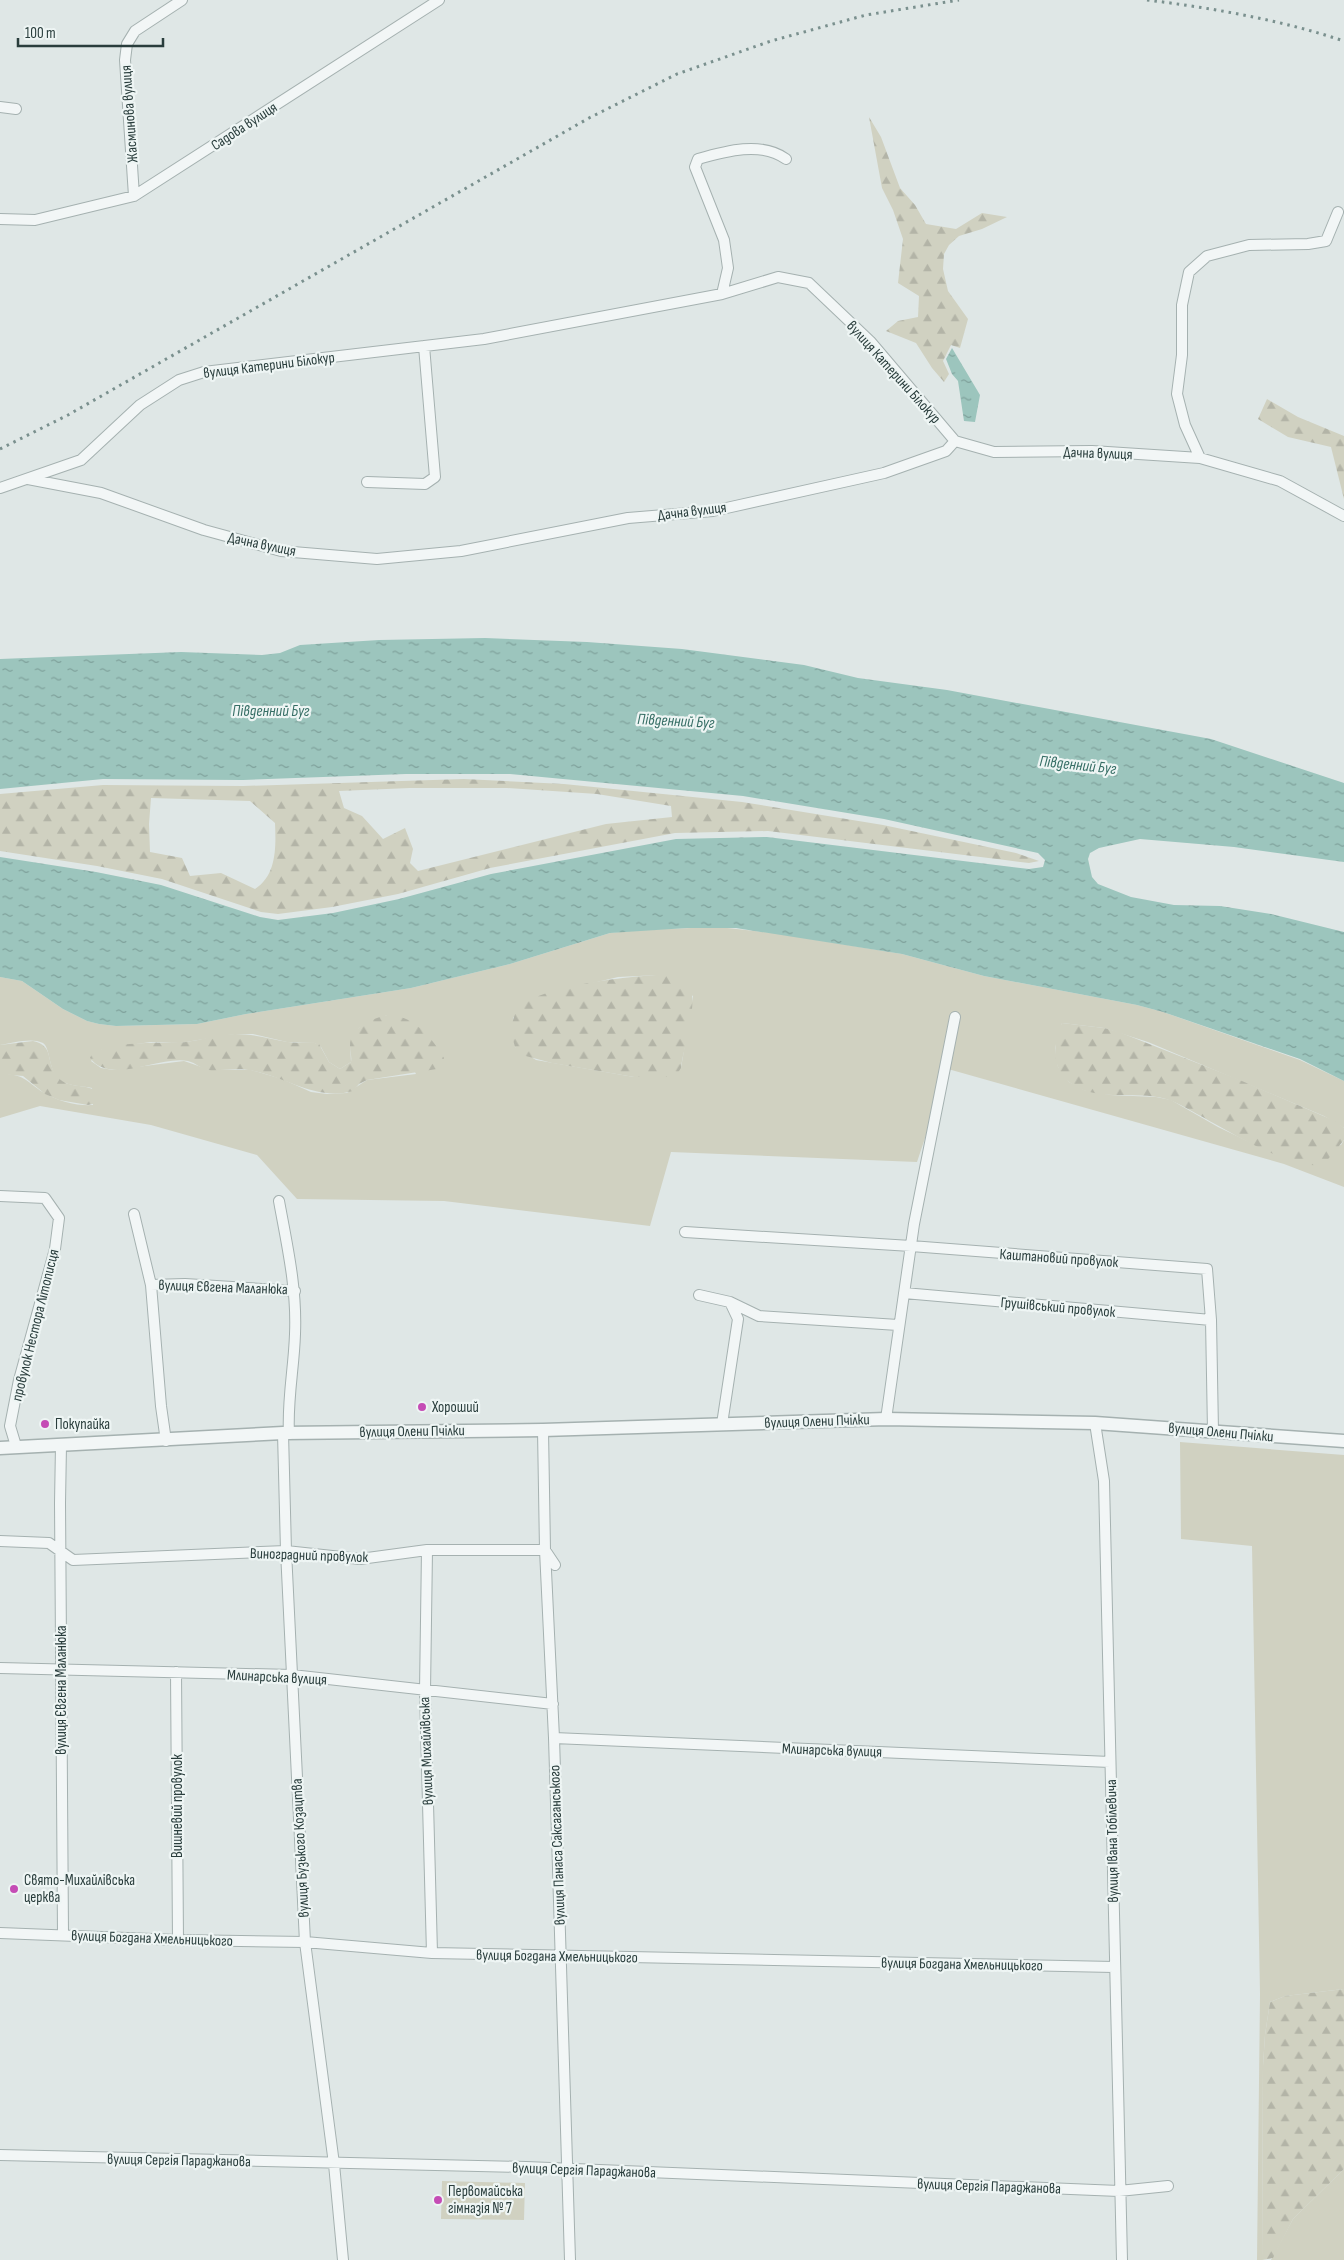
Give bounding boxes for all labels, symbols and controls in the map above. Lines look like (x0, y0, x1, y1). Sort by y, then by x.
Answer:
scale bar (18, 15, 162, 47)
text: 100 m (25, 24, 56, 43)
street label: Жасминова вулиця (117, 64, 142, 163)
street label: Садова вулиця (208, 98, 281, 155)
street label: вулиця Катерини Білокур (842, 317, 945, 428)
street label: вулиця Катерини Білокур (202, 348, 336, 383)
street label: Дачна вулиця (1063, 443, 1133, 464)
street label: Дачна вулиця (657, 498, 728, 525)
street label: Дачна вулиця (226, 528, 298, 561)
water label: Південний Буг (232, 702, 310, 721)
water label: Південний Буг (637, 710, 715, 733)
water label: Південний Буг (1038, 752, 1117, 779)
street label: Каштановий провулок (999, 1245, 1119, 1272)
street label: провулок Нестора Літописця (7, 1247, 64, 1403)
street label: вулиця Євгена Маланюка (158, 1276, 288, 1299)
street label: Грушівський провулок (1000, 1293, 1117, 1322)
place label: Хороший (431, 1398, 479, 1417)
marker: Хороший (416, 1401, 428, 1413)
street label: вулиця Олени Пчілки (764, 1410, 870, 1433)
place label: Покупайка (55, 1415, 110, 1434)
marker: Покупайка (39, 1418, 51, 1430)
street label: вулиця Олени Пчілки (1168, 1418, 1274, 1447)
street label: вулиця Олени Пчілки (359, 1421, 465, 1442)
street label: Виноградний провулок (250, 1544, 369, 1567)
street label: вулиця Євгена Маланюка (52, 1625, 71, 1755)
street label: Млинарська вулиця (227, 1665, 327, 1690)
street label: вулиця Михайлівська (415, 1696, 438, 1805)
street label: Млинарська вулиця (782, 1739, 882, 1762)
street label: Вишневий провулок (168, 1754, 187, 1858)
street label: вулиця Панаса Саксаганського (545, 1765, 570, 1925)
street label: вулиця Бузького Козацтва (287, 1778, 314, 1918)
street label: вулиця Івана Тобілевича (1102, 1779, 1123, 1903)
place label: Свято-Михайлівська церква (24, 1871, 135, 1907)
marker: Свято-Михайлівська церква (8, 1883, 20, 1895)
street label: вулиця Богдана Хмельницького (71, 1926, 233, 1951)
street label: вулиця Богдана Хмельницького (476, 1946, 638, 1967)
street label: вулиця Богдана Хмельницького (881, 1954, 1043, 1975)
street label: вулиця Сергія Параджанова (107, 2150, 251, 2171)
street label: вулиця Сергія Параджанова (512, 2158, 656, 2183)
street label: вулиця Сергія Параджанова (917, 2174, 1061, 2199)
place label: Первомайська гімназія № 7 (448, 2182, 523, 2218)
marker: Первомайська гімназія № 7 (432, 2194, 444, 2206)

